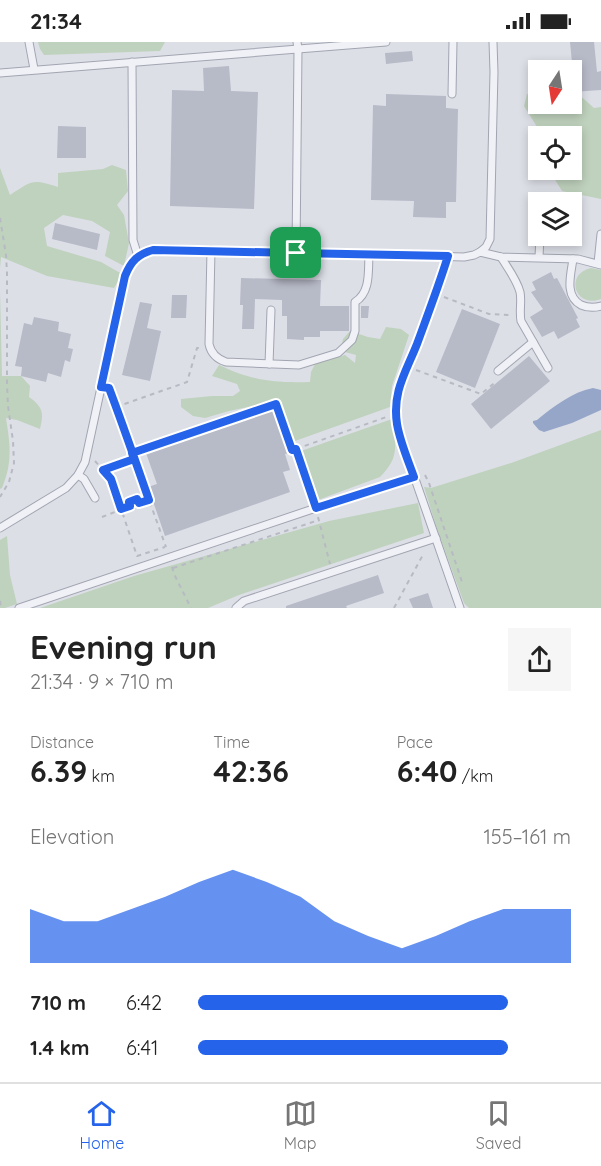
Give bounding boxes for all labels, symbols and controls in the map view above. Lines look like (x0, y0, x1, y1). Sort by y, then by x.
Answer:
text: 21:34 (30, 7, 82, 35)
north arrow (528, 60, 582, 114)
map controls (528, 60, 582, 246)
button: locate (528, 126, 582, 180)
button: layers (528, 192, 582, 246)
pin (270, 227, 321, 278)
icon: arrive (279, 236, 312, 269)
text: Evening run (30, 626, 217, 667)
button: share (508, 628, 571, 691)
text: 21:34 · 9 × 710 m (30, 669, 174, 694)
text: Distance (30, 732, 94, 752)
text: Time (213, 732, 250, 752)
text: Pace (397, 732, 433, 752)
text: 6.39 (30, 752, 87, 790)
text: 42:36 (213, 752, 289, 790)
text: 6:40 (397, 752, 458, 790)
text: km (87, 766, 115, 786)
text: /km (458, 766, 493, 786)
text: Elevation (30, 824, 114, 849)
text: 155–161 m (483, 824, 571, 849)
text: 710 m (30, 990, 86, 1015)
text: 6:42 (126, 990, 162, 1015)
text: 1.4 km (30, 1035, 89, 1060)
text: 6:41 (126, 1035, 158, 1060)
tab: Home (80, 1097, 124, 1153)
tab: Map (284, 1097, 317, 1153)
tab: Saved (476, 1097, 521, 1153)

